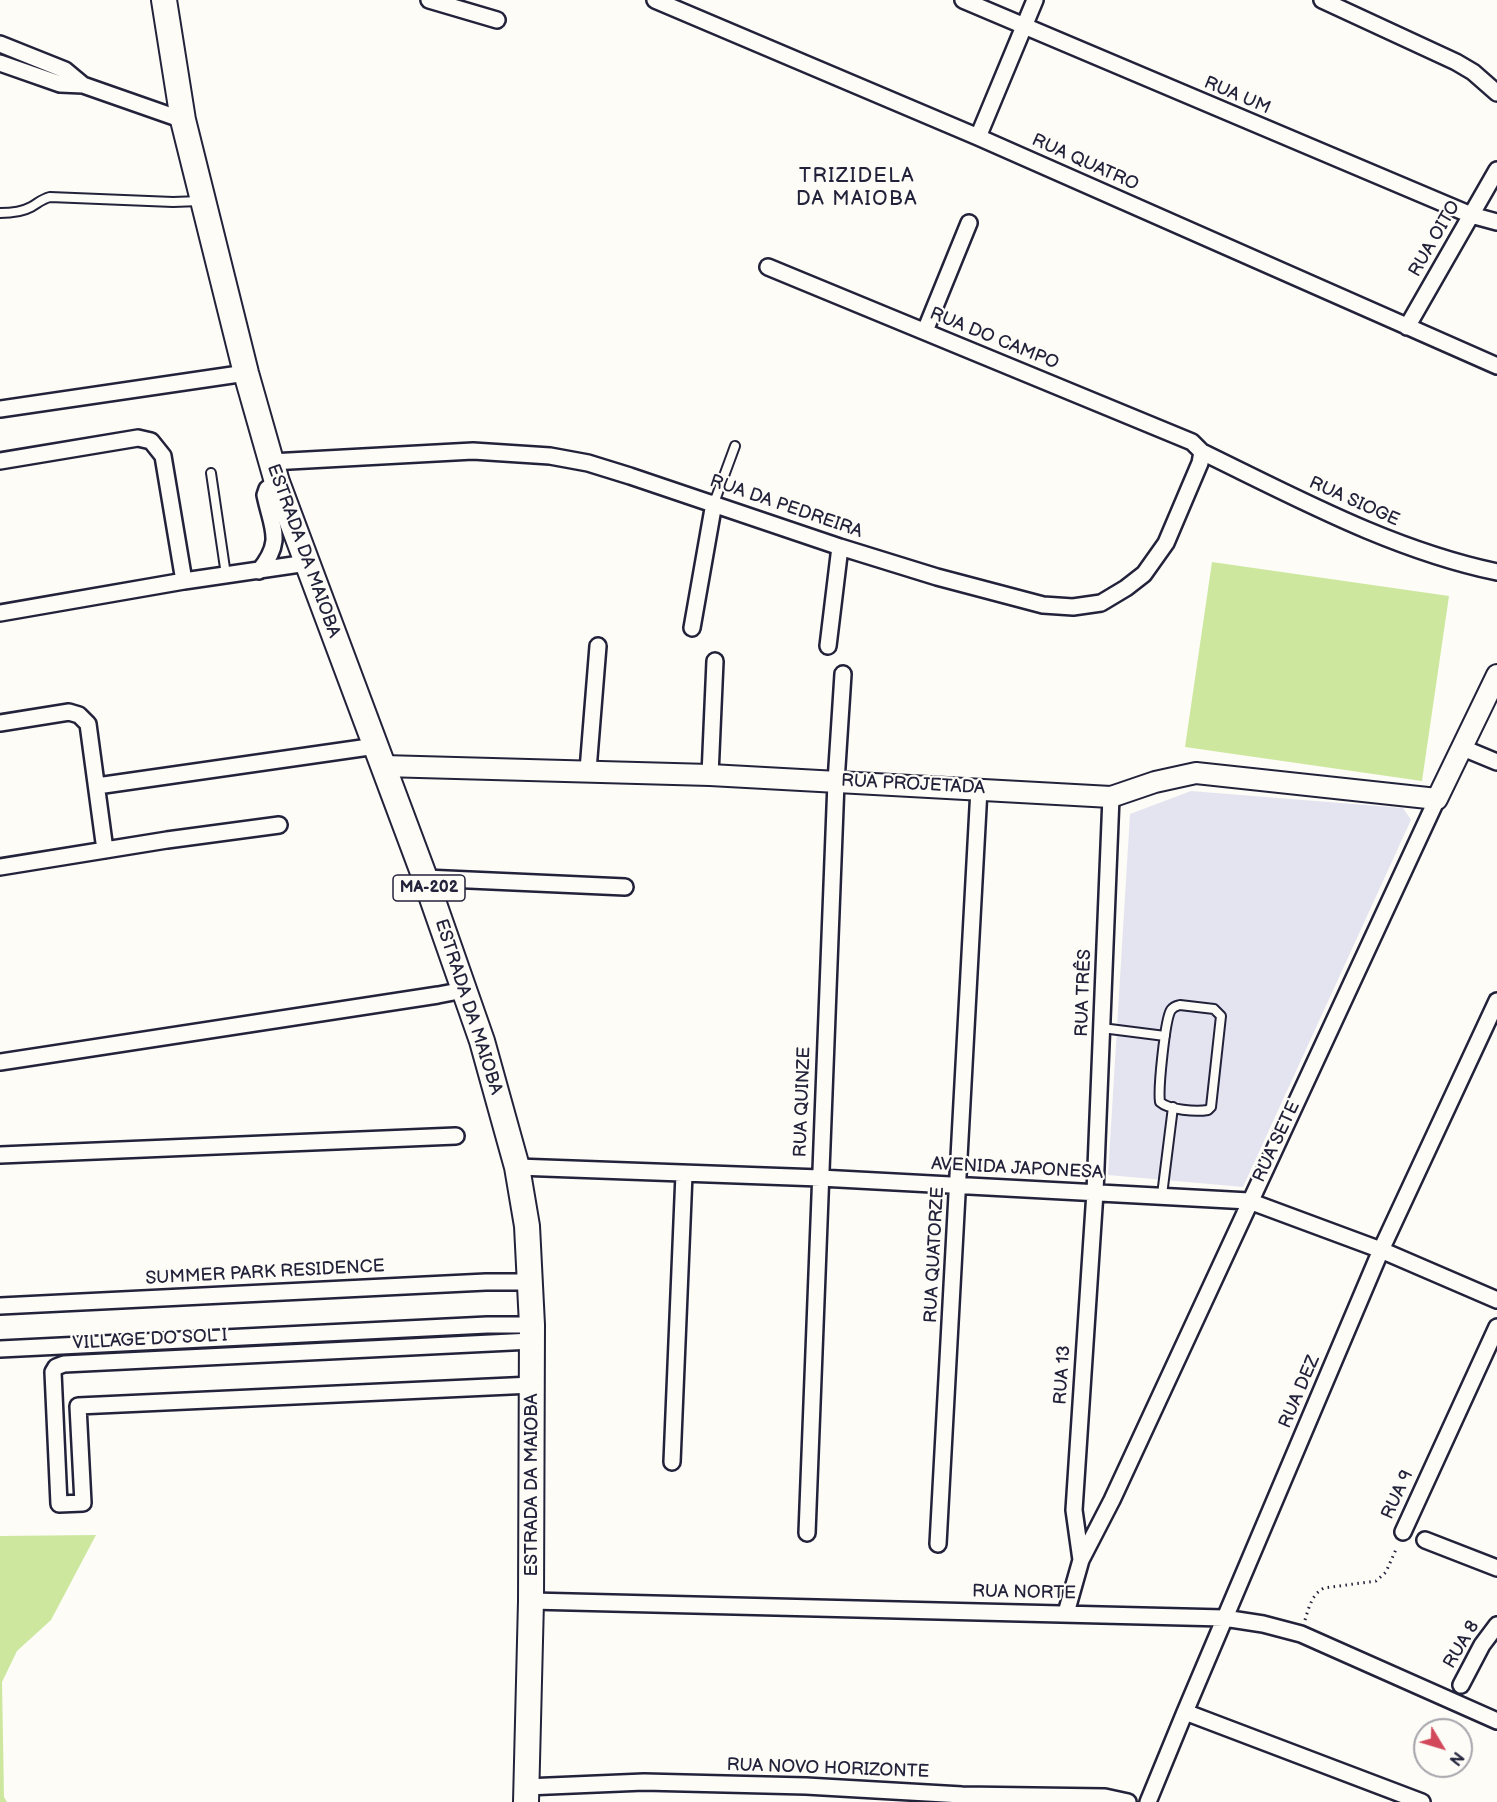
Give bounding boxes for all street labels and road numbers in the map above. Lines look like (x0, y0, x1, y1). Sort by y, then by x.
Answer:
street label: RUA UM (1201, 72, 1273, 120)
street label: RUA QUATRO (1028, 130, 1142, 196)
street label: RUA OITO (1405, 197, 1465, 281)
street label: RUA DO CAMPO (926, 303, 1062, 375)
street label: ESTRADA DA MAIOBA (262, 461, 344, 641)
street label: RUA DA PEDREIRA (707, 471, 865, 543)
street label: RUA SIOGE (1305, 472, 1403, 532)
street label: RUA PROJETADA (840, 770, 986, 800)
road number: MA-202 (393, 875, 465, 901)
street label: ESTRADA DA MAIOBA (429, 917, 507, 1097)
street label: RUA TRÊS (1072, 949, 1096, 1037)
street label: RUA QUINZE (790, 1046, 816, 1158)
street label: RUA SETE (1249, 1098, 1305, 1186)
street label: AVENIDA JAPONESA (931, 1154, 1103, 1184)
street label: RUA QUATORZE (921, 1186, 949, 1324)
street label: SUMMER PARK RESIDENCE (145, 1256, 385, 1290)
street label: VILLAGE DO SOL I (72, 1325, 228, 1355)
street label: RUA 13 (1050, 1345, 1076, 1405)
street label: RUA DEZ (1275, 1352, 1325, 1432)
street label: ESTRADA DA MAIOBA (521, 1393, 543, 1577)
street label: RUA 9 (1377, 1467, 1419, 1523)
street label: RUA NORTE (972, 1581, 1076, 1605)
street label: RUA 8 (1439, 1617, 1485, 1673)
street label: RUA NOVO HORIZONTE (726, 1755, 930, 1783)

